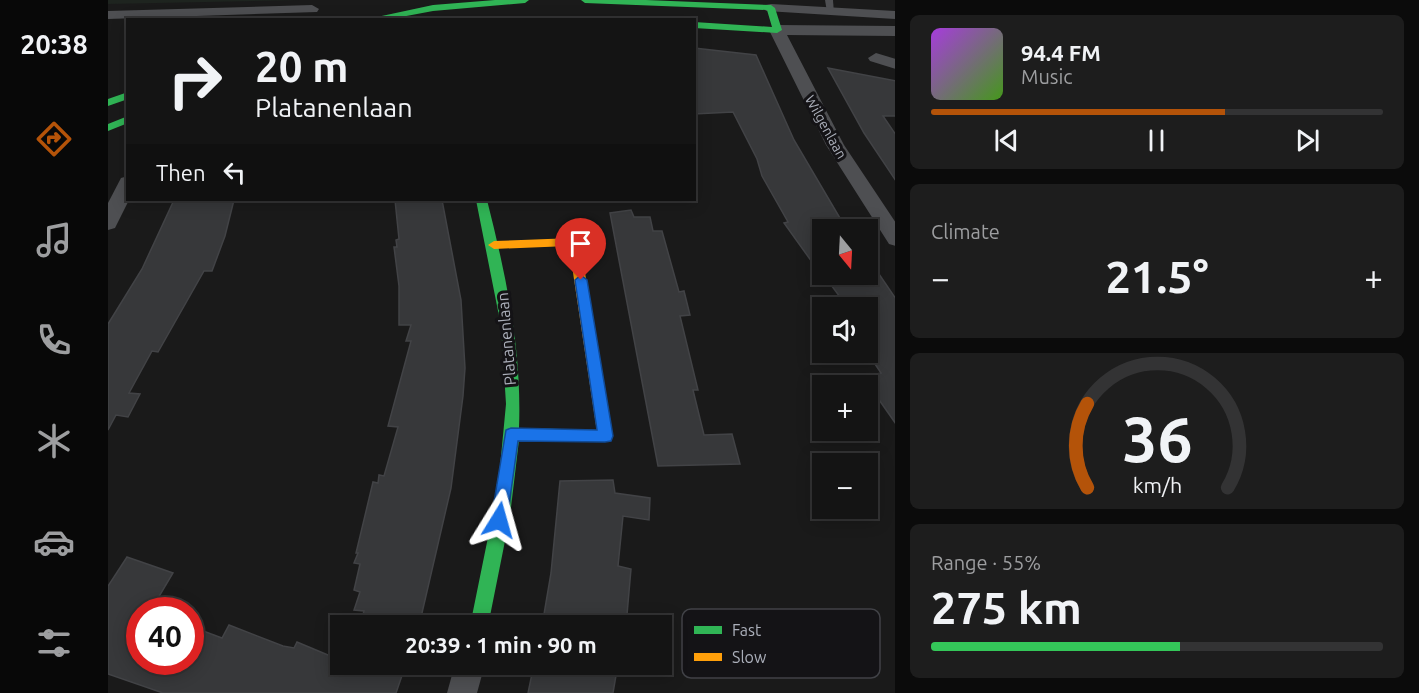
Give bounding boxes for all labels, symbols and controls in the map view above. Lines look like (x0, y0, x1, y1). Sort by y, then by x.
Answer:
text: 20:38 (20, 29, 88, 59)
text: 94.4 FM (1021, 40, 1101, 65)
icon: right (156, 42, 234, 120)
text: 20 m (255, 43, 349, 90)
text: Music (1021, 65, 1073, 88)
text: Platanenlaan (255, 92, 413, 122)
street label: Wilgenlaan (802, 92, 850, 162)
icon: directions (33, 118, 75, 160)
icon: previous (990, 124, 1023, 157)
icon: pause (1140, 124, 1173, 157)
icon: next (1291, 124, 1324, 157)
icon: left (218, 156, 251, 189)
text: Then (156, 160, 206, 185)
pin (555, 218, 606, 280)
icon: music (33, 219, 75, 261)
north arrow (812, 219, 878, 285)
map controls (812, 219, 878, 519)
text: Climate (931, 220, 1000, 243)
icon: arrive (564, 227, 597, 260)
text: 21.5° (1105, 251, 1209, 302)
text: − (931, 259, 950, 296)
text: + (1364, 259, 1383, 296)
street label: Platanenlaan (493, 292, 519, 386)
button: sound (812, 297, 878, 363)
icon: phone (33, 319, 75, 361)
button: + (812, 375, 878, 441)
text: 36 (1122, 404, 1192, 474)
icon: climate (33, 420, 75, 462)
button: − (812, 453, 878, 519)
text: km/h (1132, 473, 1182, 497)
position arrow (467, 488, 531, 552)
icon: car (33, 521, 75, 563)
text: Range · 55% (931, 551, 1041, 574)
text: 275 km (931, 582, 1082, 633)
speed limit sign: 40 (126, 597, 204, 675)
legend (682, 609, 880, 678)
text: Fast (732, 621, 762, 639)
icon: filters (33, 622, 75, 664)
text: 20:39 · 1 min · 90 m (405, 632, 597, 657)
text: Slow (732, 648, 767, 666)

